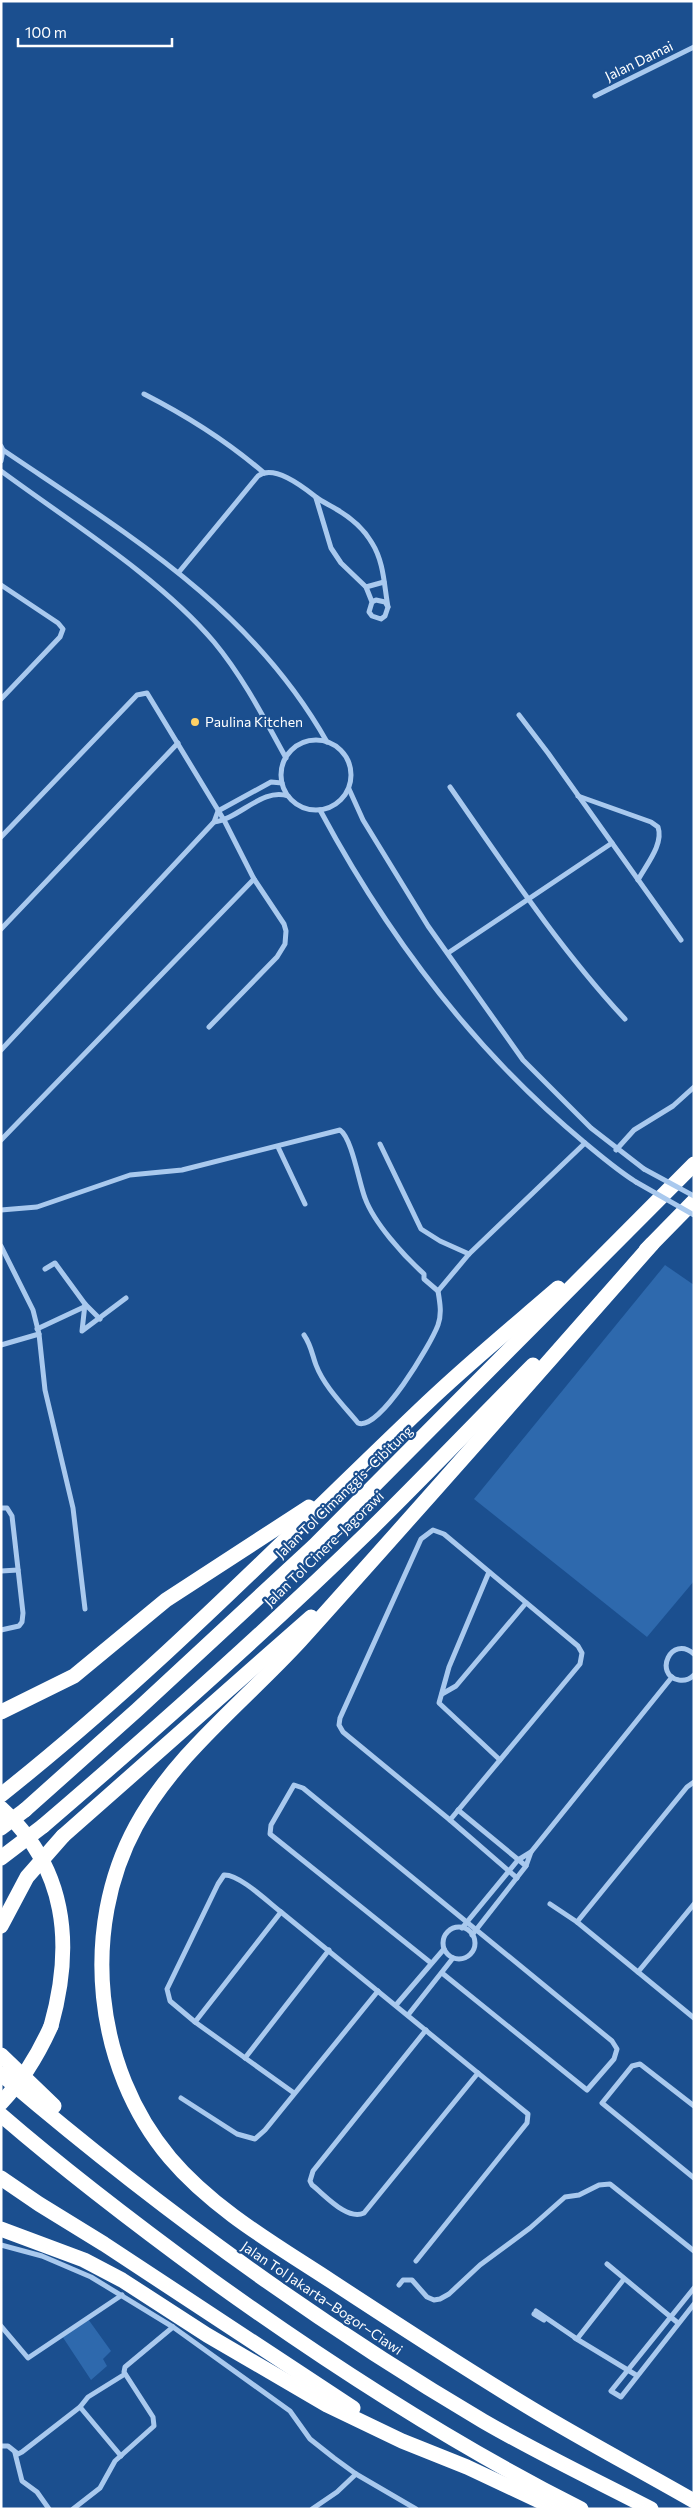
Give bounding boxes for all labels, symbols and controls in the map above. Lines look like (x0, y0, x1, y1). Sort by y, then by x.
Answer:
scale bar (18, 15, 171, 47)
text: 100 m (25, 23, 67, 41)
street label: Jalan Damai (602, 37, 676, 84)
place label: Paulina Kitchen (205, 713, 303, 730)
marker: Paulina Kitchen (189, 716, 201, 728)
street label: Jalan Tol Cimanggis–Cibitung (272, 1421, 416, 1562)
street label: Jalan Tol Cinere–Jagorawi (260, 1487, 387, 1610)
street label: Jalan Tol Jakarta–Bogor–Ciawi (238, 2237, 406, 2358)

